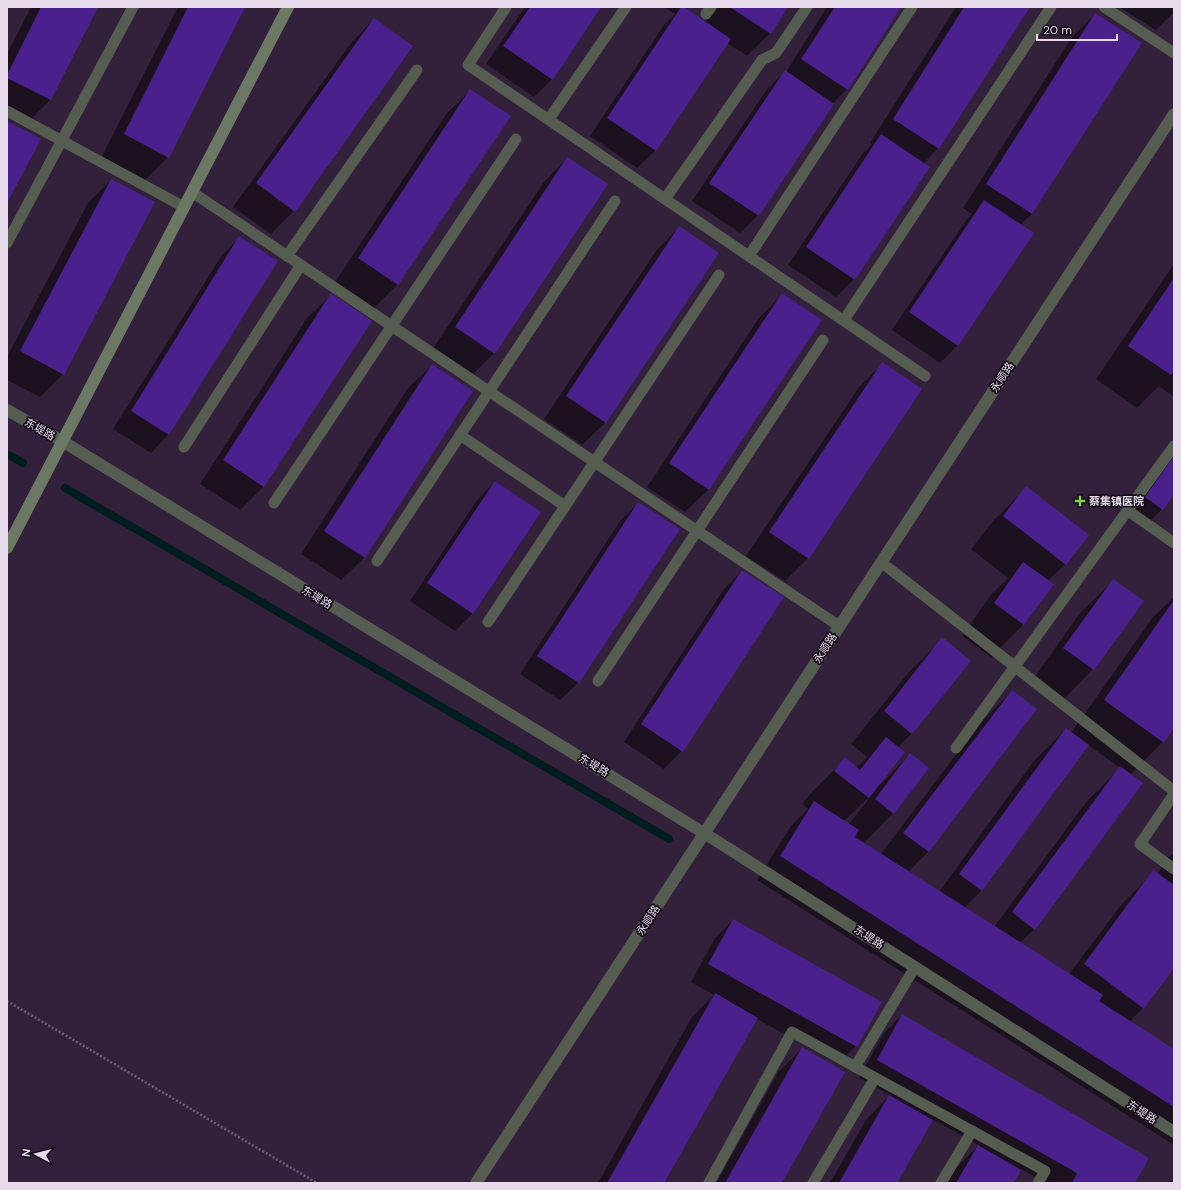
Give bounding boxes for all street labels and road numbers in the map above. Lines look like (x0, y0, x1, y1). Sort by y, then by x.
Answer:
street label: 永顺路 (987, 359, 1017, 395)
street label: 东堤路 (22, 415, 58, 443)
street label: 东堤路 (299, 583, 335, 611)
street label: 永顺路 (810, 630, 840, 666)
street label: 东堤路 (576, 751, 612, 779)
street label: 永顺路 (633, 902, 663, 938)
street label: 东堤路 (851, 922, 887, 952)
street label: 东堤路 (1124, 1097, 1160, 1127)

